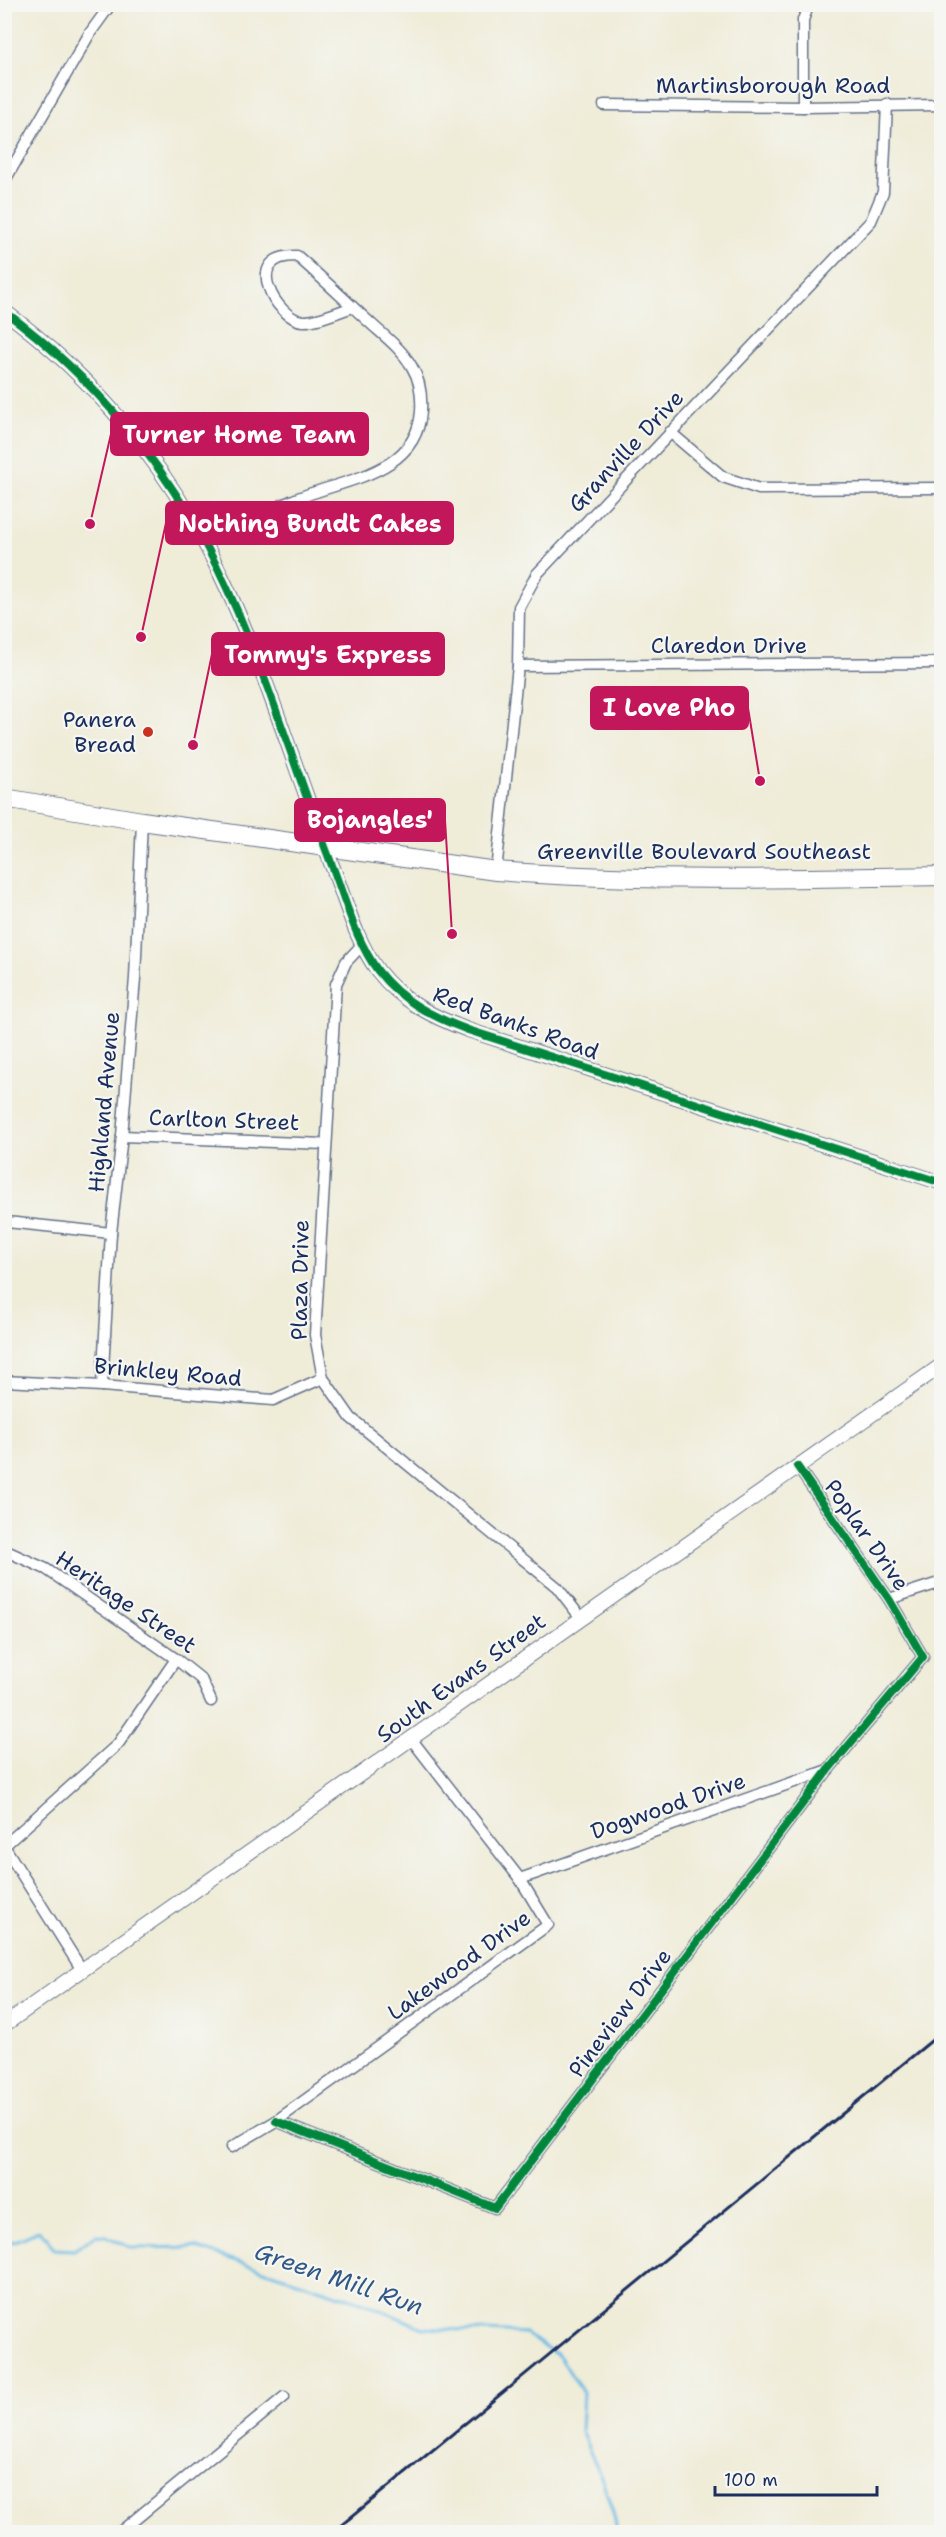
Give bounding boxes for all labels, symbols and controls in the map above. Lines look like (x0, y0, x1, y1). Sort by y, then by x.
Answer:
street label: Martinsborough Road (656, 71, 890, 100)
street label: Granville Drive (562, 384, 690, 518)
callout: Turner Home Team (111, 413, 368, 455)
text: Turner Home Team (122, 419, 356, 451)
callout: Nothing Bundt Cakes (166, 502, 453, 544)
text: Nothing Bundt Cakes (178, 508, 442, 540)
street label: Claredon Drive (651, 631, 807, 660)
callout: Tommy's Express (212, 633, 444, 675)
text: Tommy's Express (224, 639, 432, 671)
callout: I Love Pho (591, 687, 748, 729)
text: I Love Pho (603, 692, 735, 724)
place label: Panera Bread (63, 705, 136, 759)
marker: Panera Bread (141, 725, 155, 739)
callout: Bojangles' (295, 799, 445, 841)
text: Bojangles' (307, 804, 433, 836)
street label: Greenville Boulevard Southeast (537, 837, 871, 866)
street label: Red Banks Road (429, 980, 603, 1066)
street label: Highland Avenue (82, 1010, 126, 1194)
street label: Carlton Street (148, 1103, 300, 1137)
street label: Plaza Drive (284, 1219, 316, 1341)
street label: Brinkley Road (93, 1351, 243, 1393)
street label: Poplar Drive (818, 1474, 916, 1596)
street label: Heritage Street (50, 1544, 202, 1660)
street label: South Evans Street (371, 1607, 551, 1749)
street label: Dogwood Drive (587, 1766, 749, 1846)
street label: Lakewood Drive (382, 1903, 536, 2027)
street label: Pineview Drive (562, 1943, 678, 2083)
water label: Green Mill Run (250, 2235, 428, 2323)
scale bar (715, 2459, 877, 2497)
text: 100 m (724, 2468, 778, 2492)

